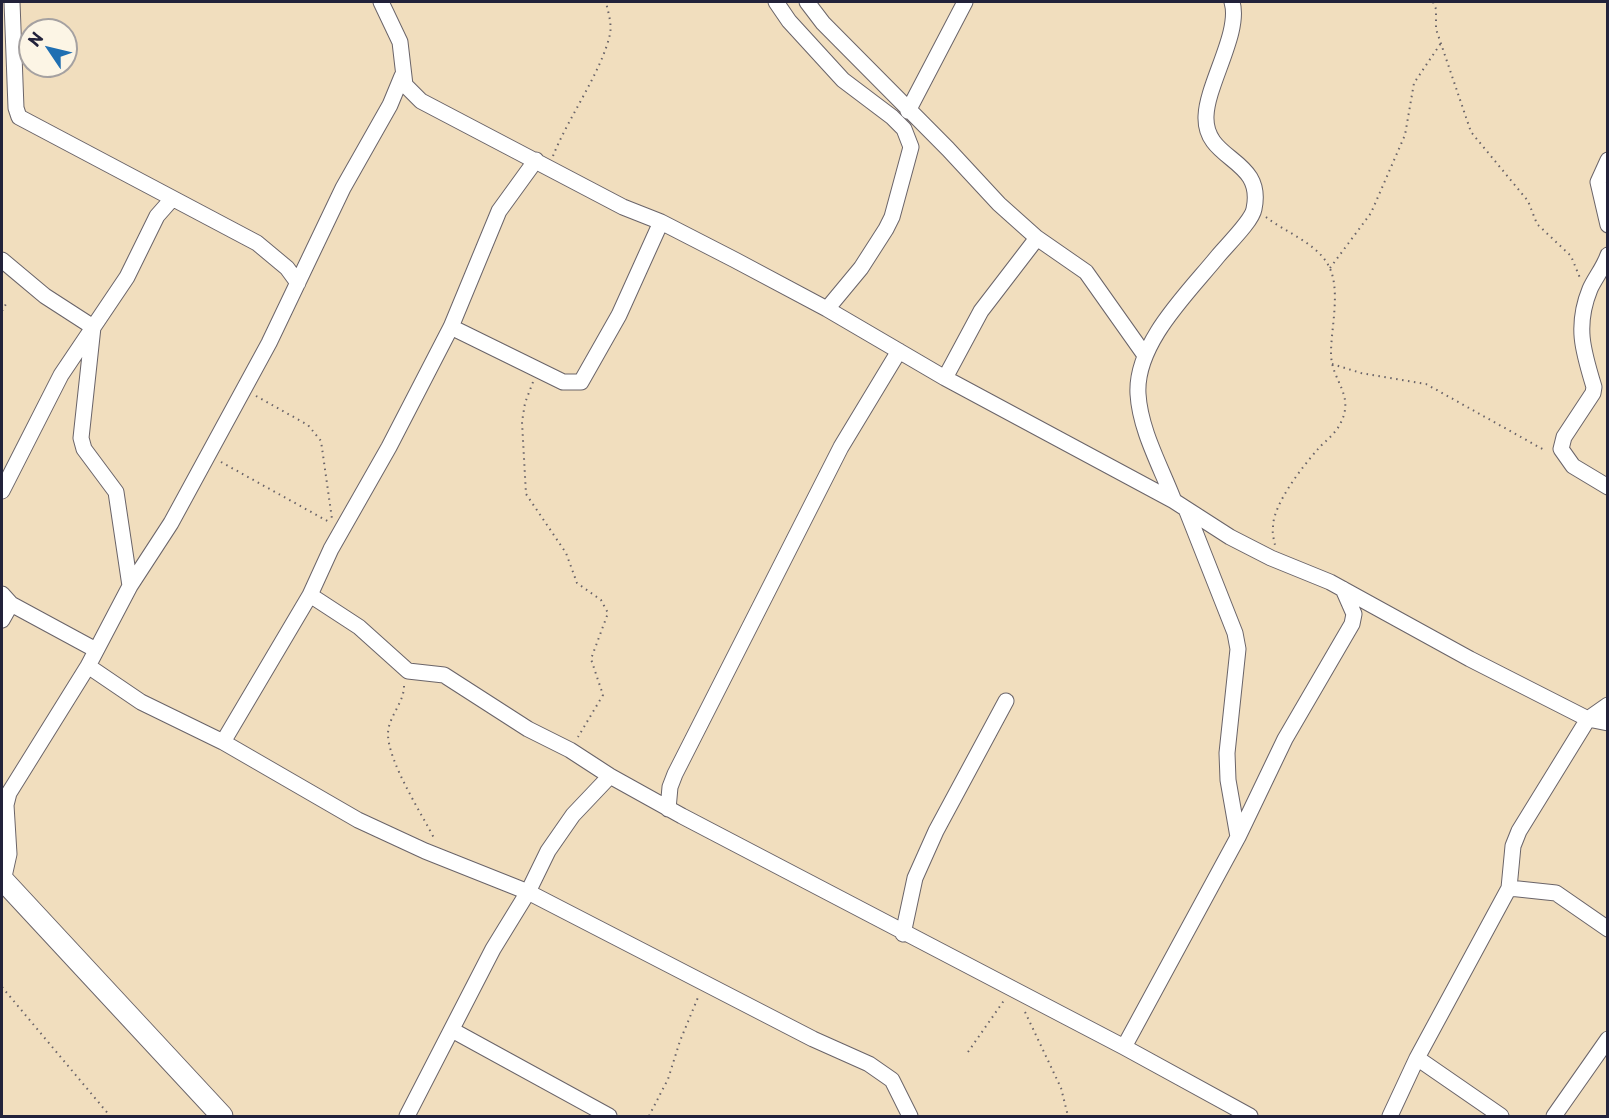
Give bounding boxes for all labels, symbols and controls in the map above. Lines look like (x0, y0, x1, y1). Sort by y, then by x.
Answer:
north arrow (18, 18, 78, 78)
text: N (21, 27, 48, 51)

